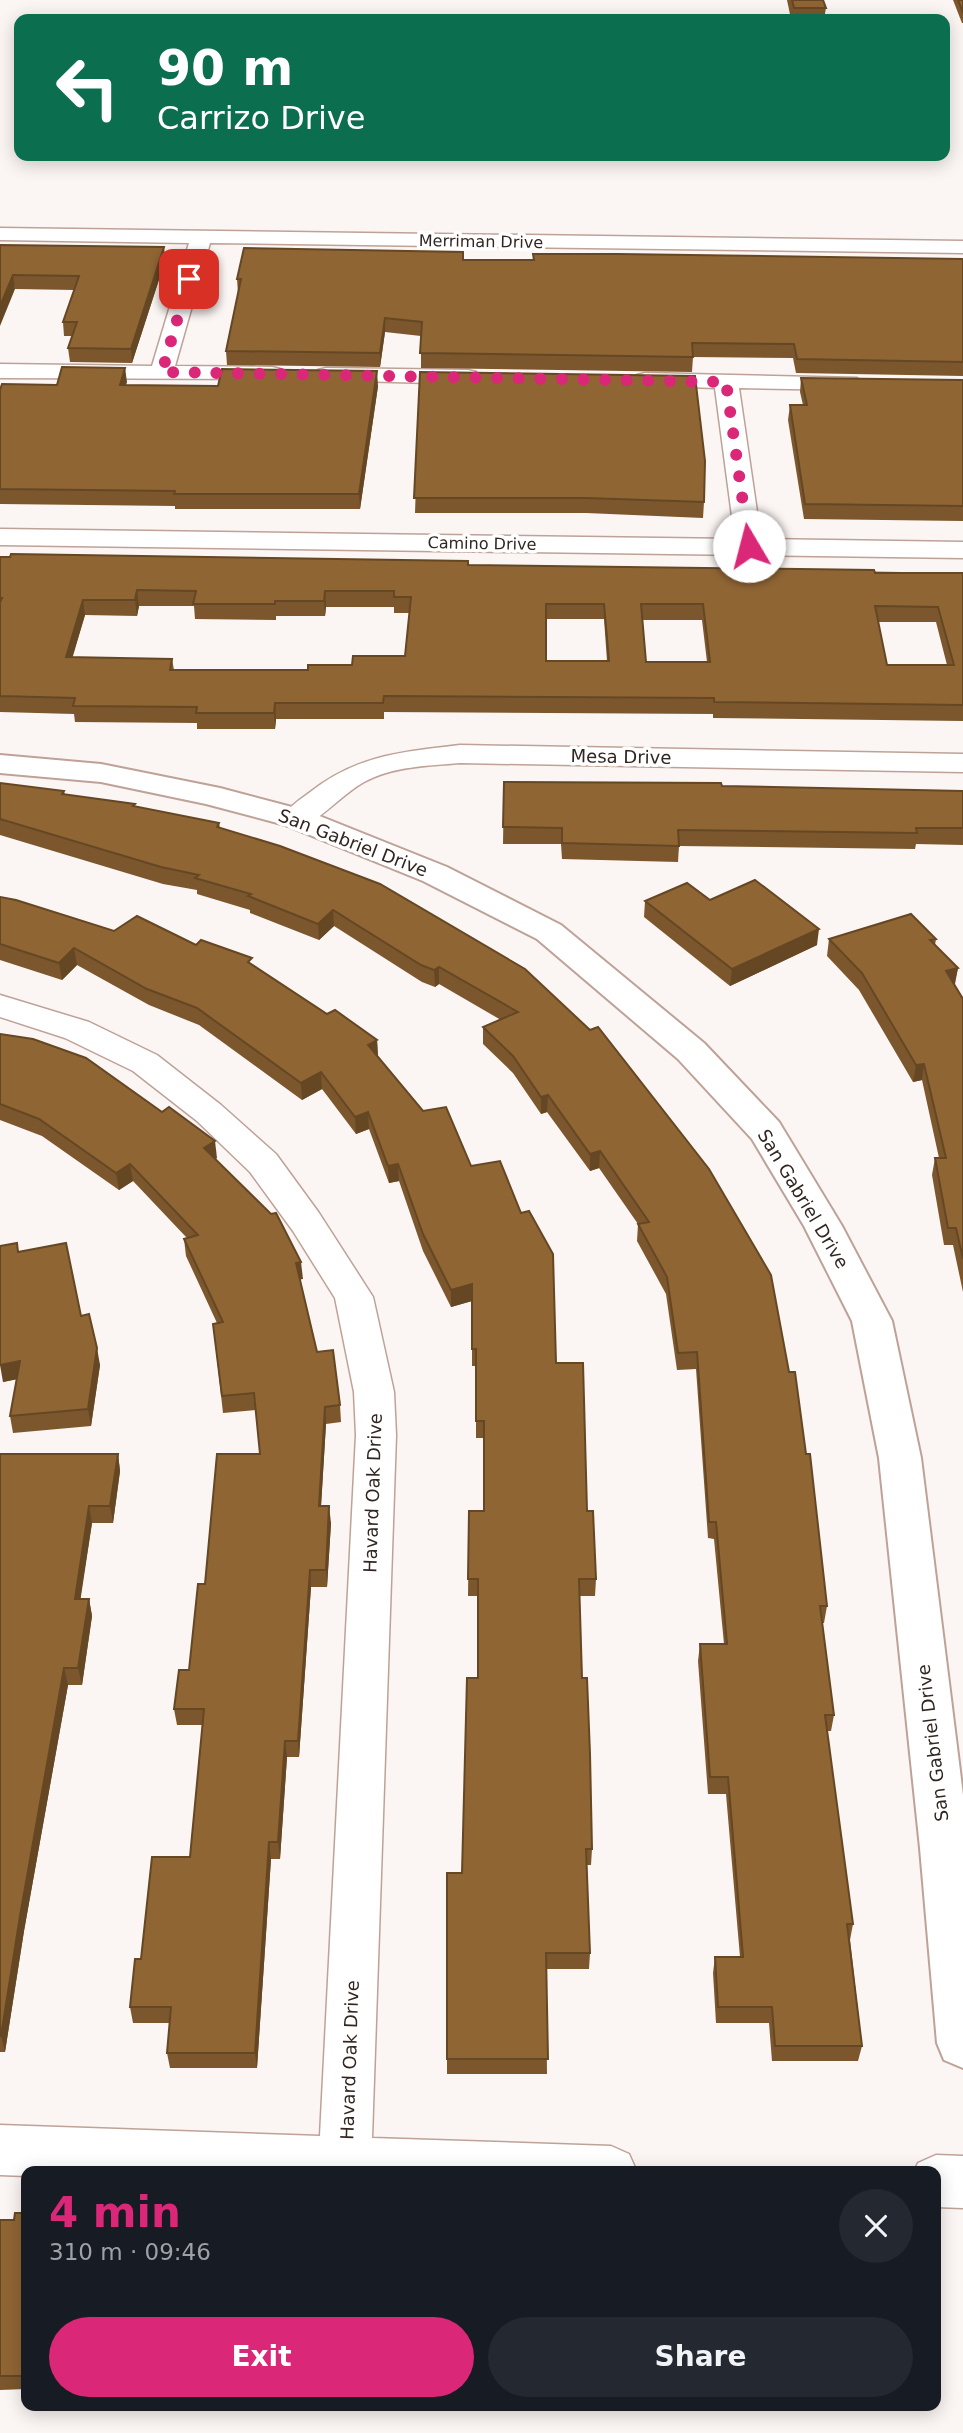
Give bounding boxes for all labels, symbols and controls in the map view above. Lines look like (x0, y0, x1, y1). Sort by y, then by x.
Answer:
text: 90 m (157, 40, 293, 97)
icon: left (42, 42, 133, 133)
text: Carrizo Drive (157, 99, 365, 137)
street label: Merriman Drive (419, 231, 543, 252)
pin (159, 249, 219, 309)
icon: arrive (170, 260, 208, 298)
position arrow (712, 509, 786, 583)
street label: Camino Drive (427, 533, 536, 554)
street label: Mesa Drive (570, 745, 672, 768)
street label: San Gabriel Drive (276, 804, 431, 881)
street label: San Gabriel Drive (754, 1126, 853, 1272)
street label: Havard Oak Drive (359, 1413, 386, 1573)
street label: San Gabriel Drive (912, 1663, 953, 1823)
street label: Havard Oak Drive (336, 1980, 363, 2140)
text: 4 min (49, 2188, 181, 2237)
button: close (839, 2189, 913, 2263)
text: 310 m · 09:46 (49, 2239, 211, 2265)
button: Exit (49, 2317, 474, 2397)
button: Share (488, 2317, 913, 2397)

